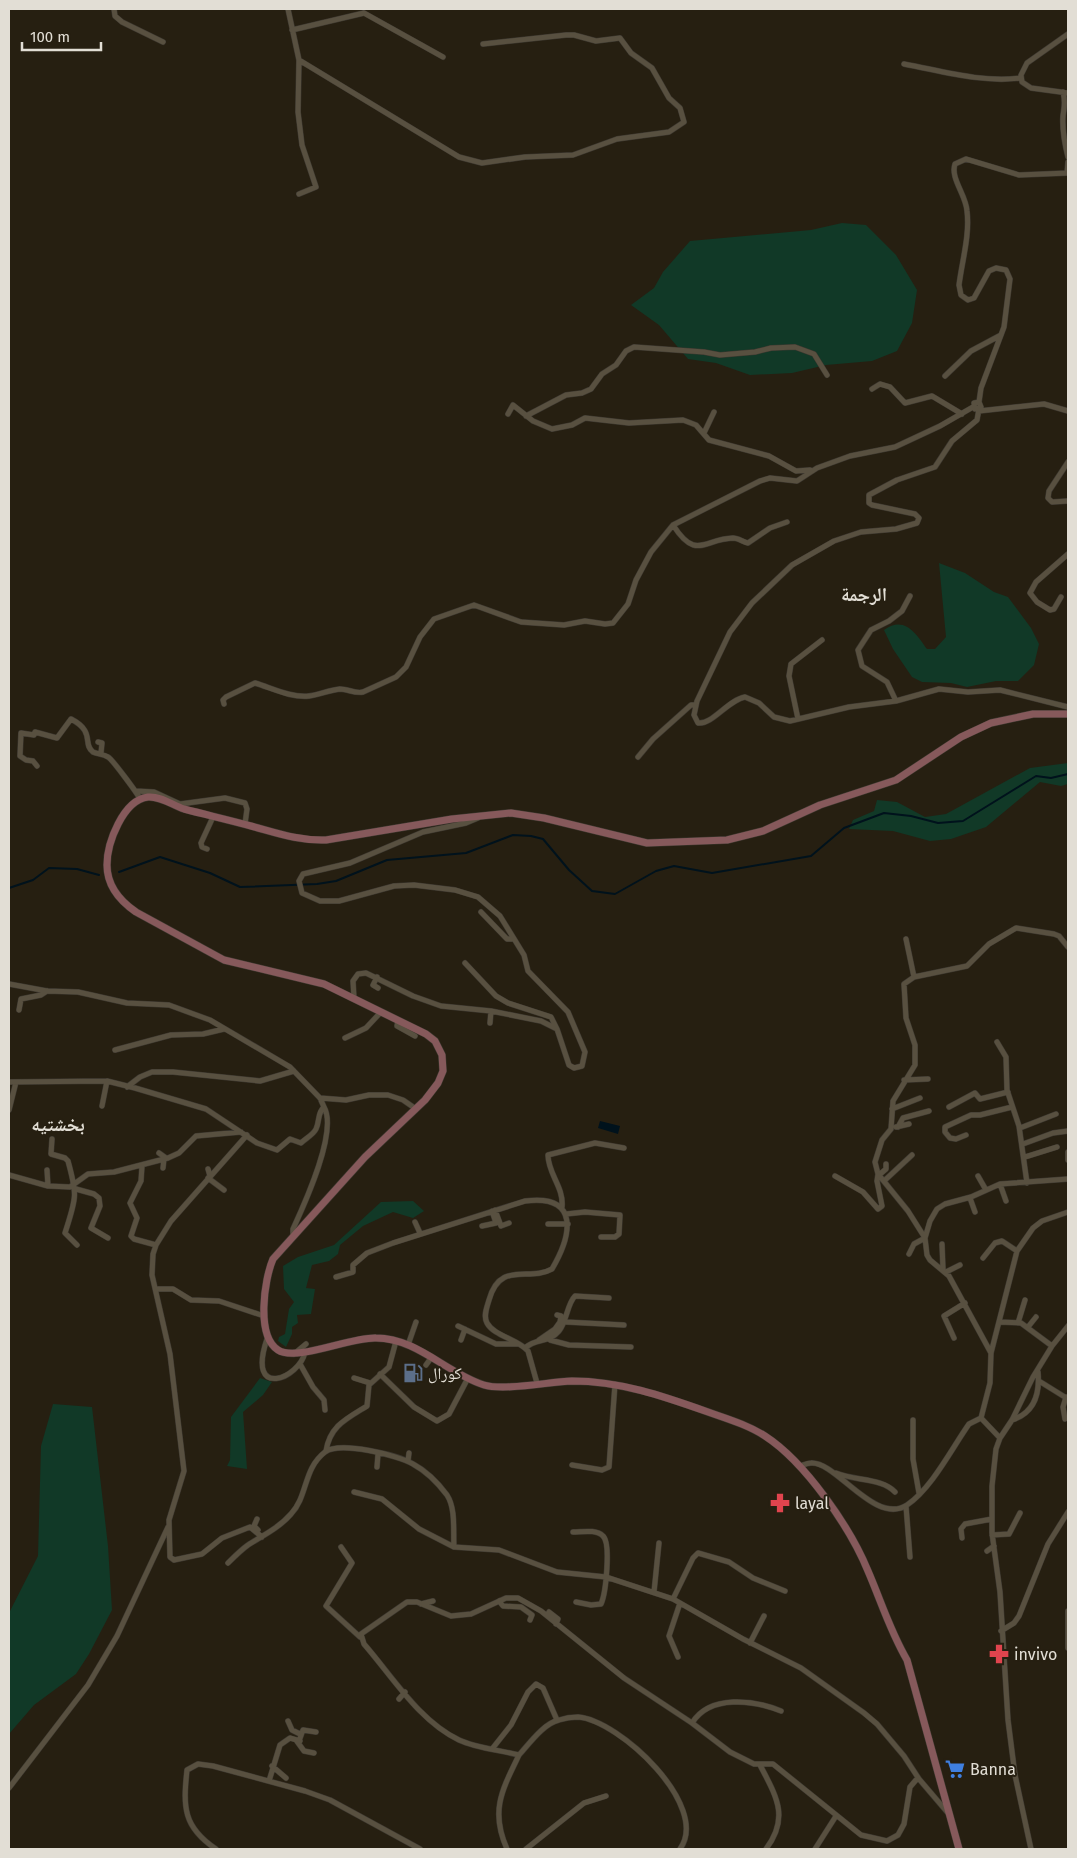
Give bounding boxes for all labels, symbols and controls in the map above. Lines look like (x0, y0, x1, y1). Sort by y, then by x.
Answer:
scale bar (22, 20, 101, 52)
text: 100 m (30, 28, 70, 46)
district label: الرجمة (841, 583, 887, 606)
district label: بخشتيه (31, 1113, 85, 1136)
fuel station icon: كورال (402, 1362, 424, 1384)
place label: كورال (428, 1364, 462, 1384)
pharmacy icon: layal (769, 1492, 791, 1514)
place label: layal (795, 1494, 829, 1513)
pharmacy icon: invivo (988, 1643, 1010, 1665)
place label: invivo (1014, 1645, 1057, 1664)
supermarket icon: Banna (944, 1758, 966, 1780)
place label: Banna (970, 1760, 1016, 1779)

